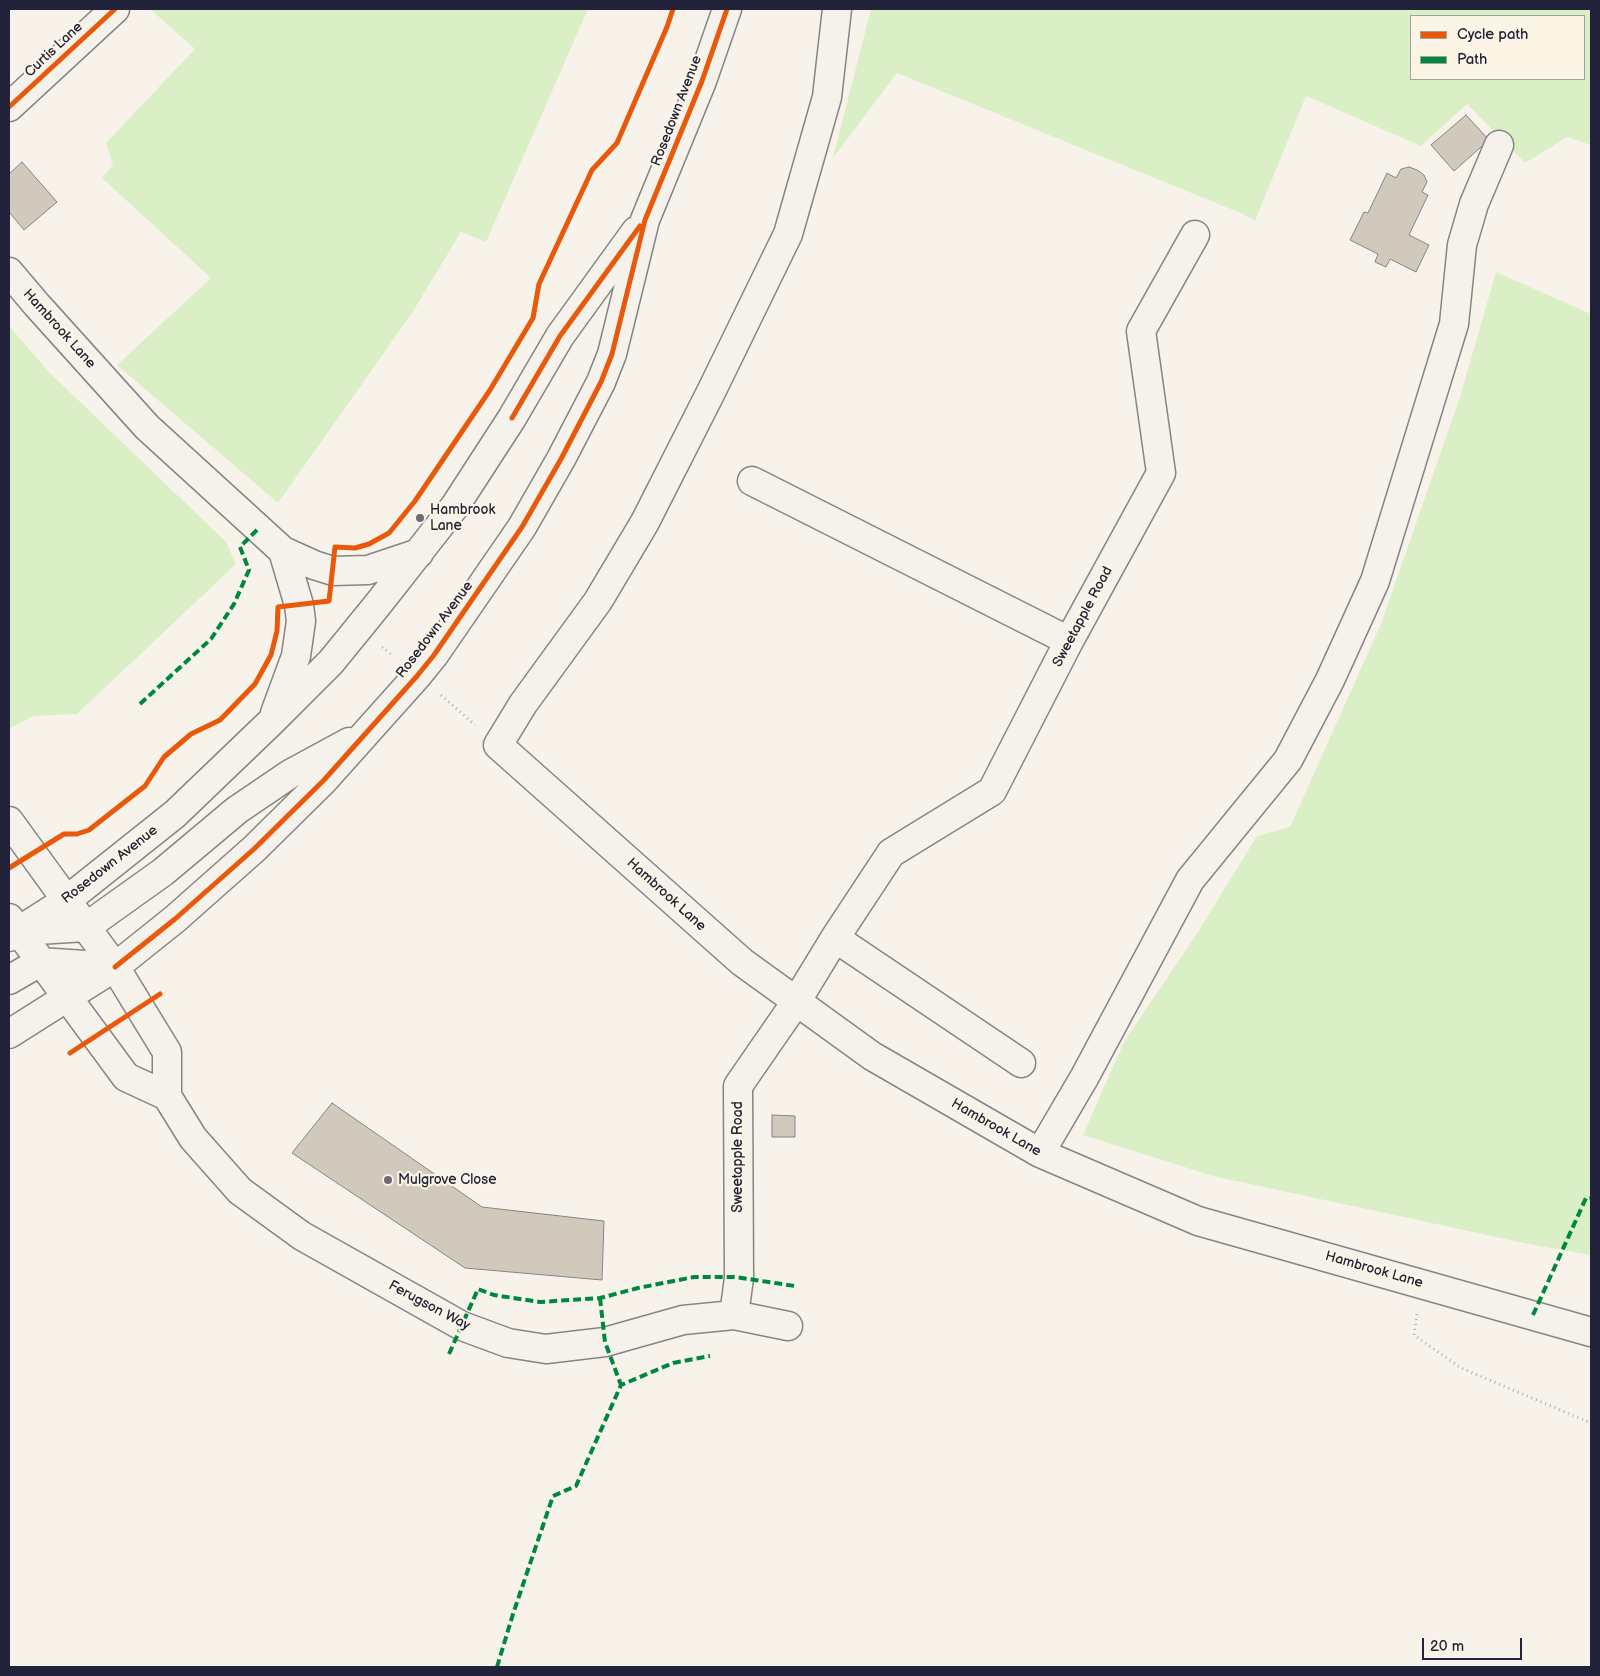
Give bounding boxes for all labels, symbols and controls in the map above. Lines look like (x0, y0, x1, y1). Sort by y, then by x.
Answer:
legend (1410, 15, 1585, 80)
street label: Curtis Lane (22, 19, 86, 81)
text: Cycle path (1457, 25, 1528, 44)
text: Path (1457, 50, 1487, 69)
street label: Rosedown Avenue (648, 53, 706, 169)
street label: Hambrook Lane (19, 286, 99, 372)
place label: Hambrook Lane (430, 502, 495, 534)
marker: Hambrook Lane (414, 512, 426, 524)
street label: Sweetapple Road (1049, 564, 1117, 670)
street label: Rosedown Avenue (393, 578, 477, 682)
street label: Rosedown Avenue (59, 822, 161, 908)
street label: Hambrook Lane (623, 855, 709, 935)
street label: Hambrook Lane (948, 1096, 1044, 1160)
street label: Sweetapple Road (730, 1101, 746, 1213)
place label: Mulgrove Close (398, 1172, 496, 1188)
marker: Mulgrove Close (382, 1174, 394, 1186)
street label: Hambrook Lane (1323, 1248, 1425, 1292)
street label: Ferugson Way (385, 1277, 473, 1335)
scale bar (1425, 1628, 1525, 1660)
text: 20 m (1430, 1637, 1464, 1656)

